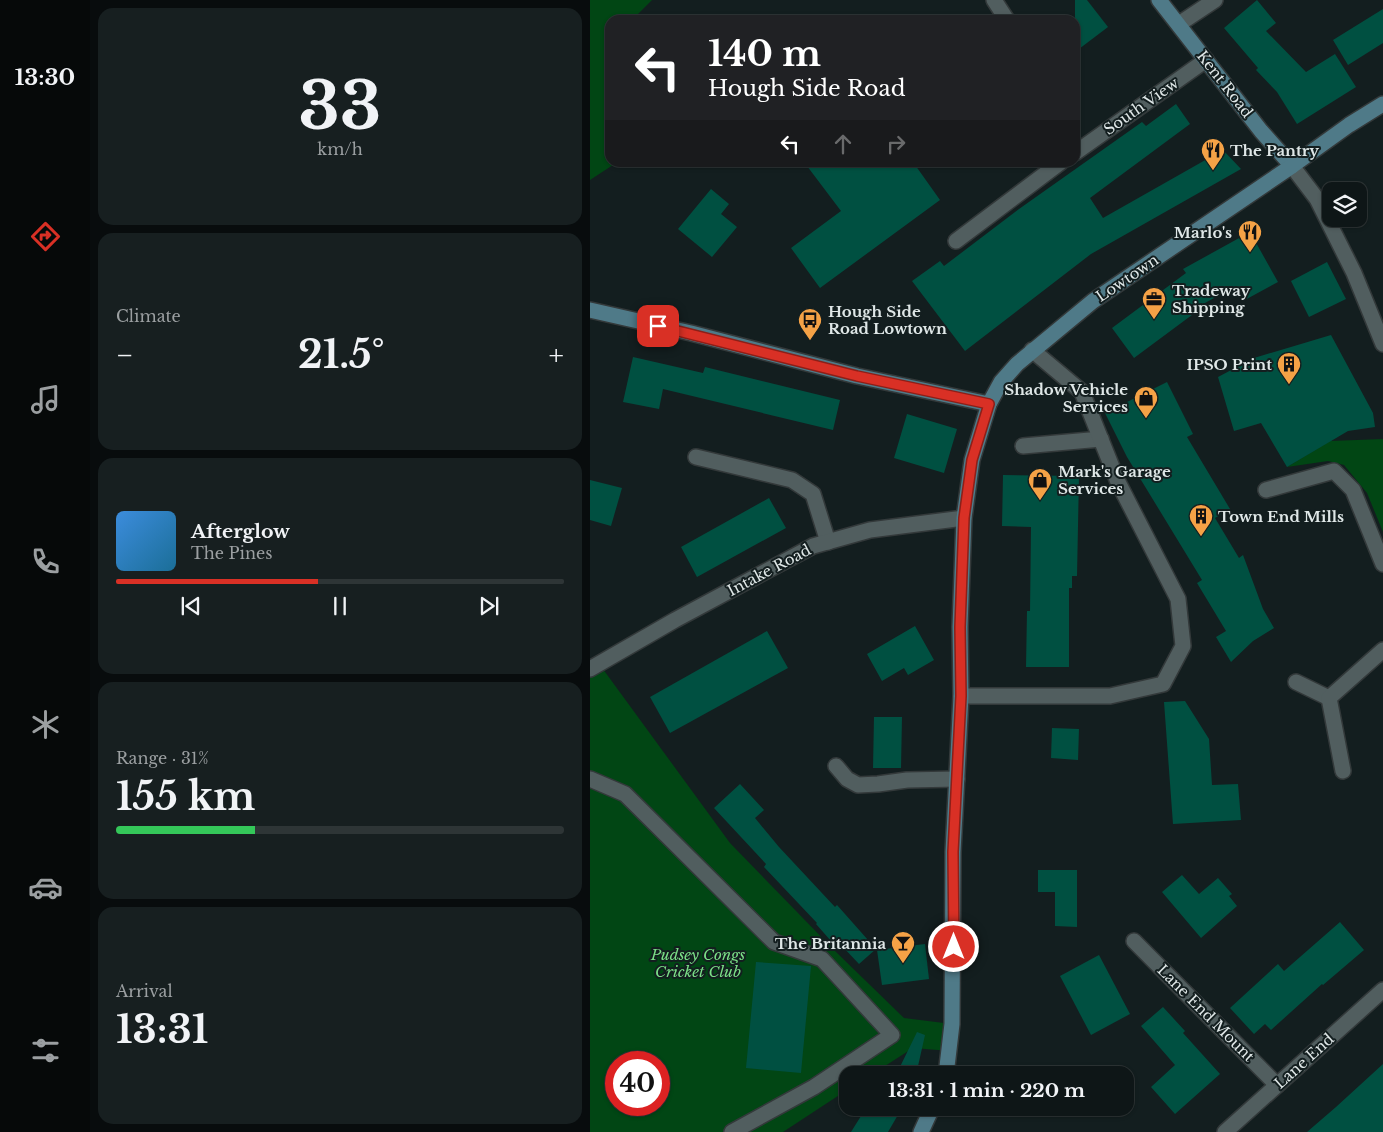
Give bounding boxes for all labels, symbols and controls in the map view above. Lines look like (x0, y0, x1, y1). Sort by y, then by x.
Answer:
text: 140 m (708, 32, 821, 75)
icon: left (625, 35, 690, 100)
street label: Kent Road (1193, 47, 1257, 121)
text: 13:30 (15, 64, 75, 91)
text: 33 (299, 66, 381, 147)
street label: South View (1100, 73, 1182, 139)
text: Hough Side Road (708, 75, 906, 102)
icon: left (776, 130, 804, 158)
icon: ahead (829, 130, 857, 158)
icon: right (882, 130, 910, 158)
restaurant icon: The Pantry (1200, 137, 1226, 171)
text: km/h (317, 139, 363, 159)
place label: The Pantry (1230, 141, 1319, 160)
map controls (1322, 182, 1367, 227)
button: layers (1322, 182, 1367, 227)
icon: directions (28, 219, 63, 254)
restaurant icon: Marlo's (1237, 219, 1263, 253)
place label: Marlo's (1174, 223, 1232, 242)
street label: Lowtown (1092, 250, 1162, 306)
place label: Tradeway Shipping (1172, 281, 1250, 317)
office icon: Tradeway Shipping (1141, 286, 1167, 320)
place label: Hough Side Road Lowtown (828, 302, 947, 338)
pin (637, 305, 679, 347)
text: Climate (116, 306, 181, 326)
bus stop icon: Hough Side Road Lowtown (797, 307, 823, 341)
icon: arrive (644, 312, 672, 340)
text: 21.5° (298, 331, 384, 378)
text: − (116, 338, 134, 373)
text: + (549, 338, 564, 373)
building icon: IPSO Print (1276, 351, 1302, 385)
place label: IPSO Print (1186, 355, 1272, 374)
place label: Shadow Vehicle Services (1004, 380, 1128, 416)
icon: music (28, 382, 63, 417)
shop icon: Shadow Vehicle Services (1133, 385, 1159, 419)
place label: Mark's Garage Services (1058, 462, 1171, 498)
shop icon: Mark's Garage Services (1027, 467, 1053, 501)
building icon: Town End Mills (1188, 503, 1214, 537)
place label: Town End Mills (1218, 507, 1344, 526)
text: Afterglow (191, 520, 290, 543)
street label: Intake Road (724, 540, 814, 600)
text: The Pines (191, 543, 273, 563)
icon: phone (28, 544, 63, 579)
icon: previous (177, 592, 205, 620)
icon: pause (326, 592, 354, 620)
icon: next (475, 592, 503, 620)
icon: climate (28, 707, 63, 742)
text: Range · 31% (116, 748, 209, 768)
text: 155 km (116, 773, 255, 820)
icon: car (28, 870, 63, 905)
position arrow (927, 920, 979, 972)
bar icon: The Britannia (890, 930, 916, 964)
place label: The Britannia (775, 934, 886, 953)
park label: Pudsey Congs Cricket Club (650, 945, 745, 981)
street label: Lane End Mount (1153, 960, 1259, 1066)
text: Arrival (116, 981, 173, 1001)
text: 13:31 (116, 1006, 208, 1053)
street label: Lane End (1270, 1029, 1338, 1093)
icon: filters (28, 1033, 63, 1068)
speed limit sign: 40 (605, 1051, 670, 1116)
text: 13:31 · 1 min · 220 m (888, 1079, 1085, 1102)

